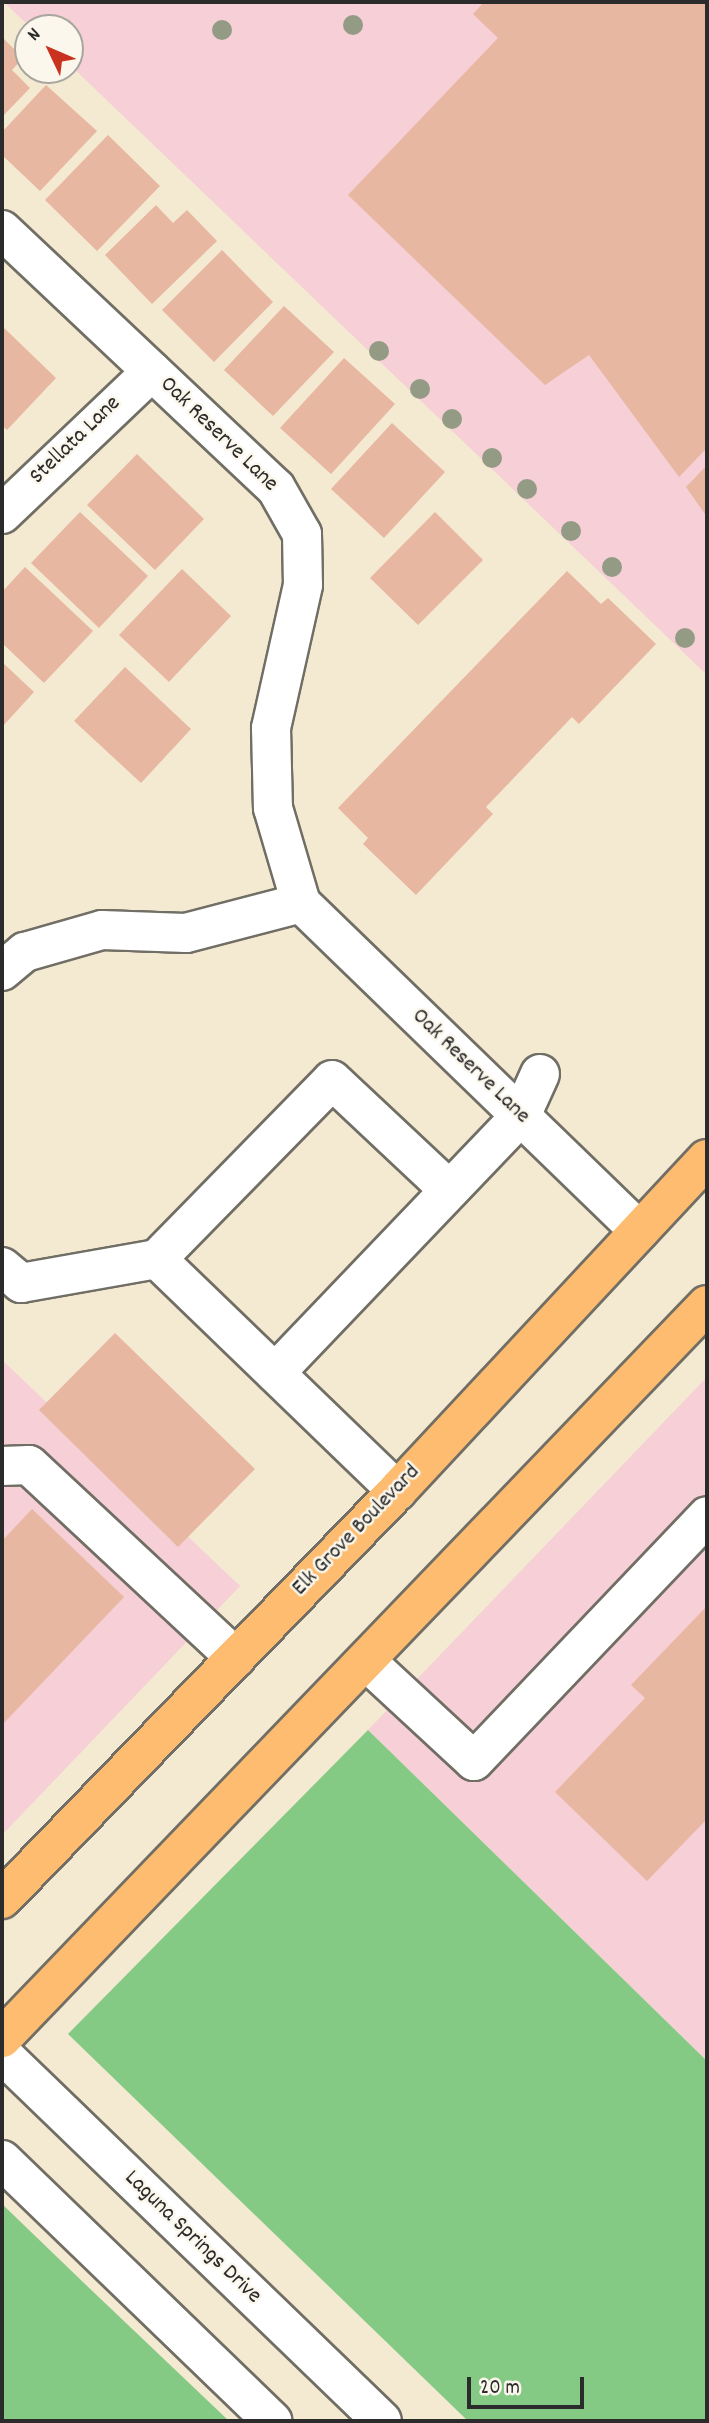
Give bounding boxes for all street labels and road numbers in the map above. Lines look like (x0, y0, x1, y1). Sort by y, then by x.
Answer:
street label: Oak Reserve Lane (153, 371, 283, 499)
street label: Stellata Lane (25, 391, 127, 491)
street label: Oak Reserve Lane (405, 1003, 535, 1131)
street label: Elk Grove Boulevard (287, 1459, 427, 1603)
street label: Laguna Springs Drive (118, 2165, 266, 2311)

